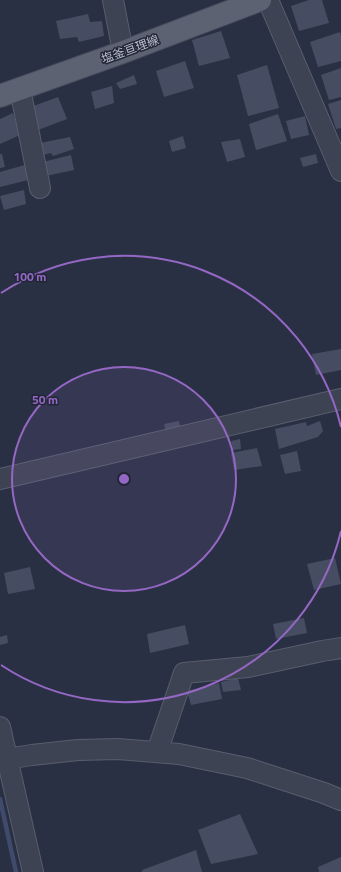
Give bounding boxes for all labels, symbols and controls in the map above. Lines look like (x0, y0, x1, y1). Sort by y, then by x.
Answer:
street label: 塩釜亘理線 (99, 30, 161, 68)
text: 100 m (14, 267, 46, 286)
text: 50 m (32, 390, 58, 409)
centre of rings (117, 472, 131, 486)

